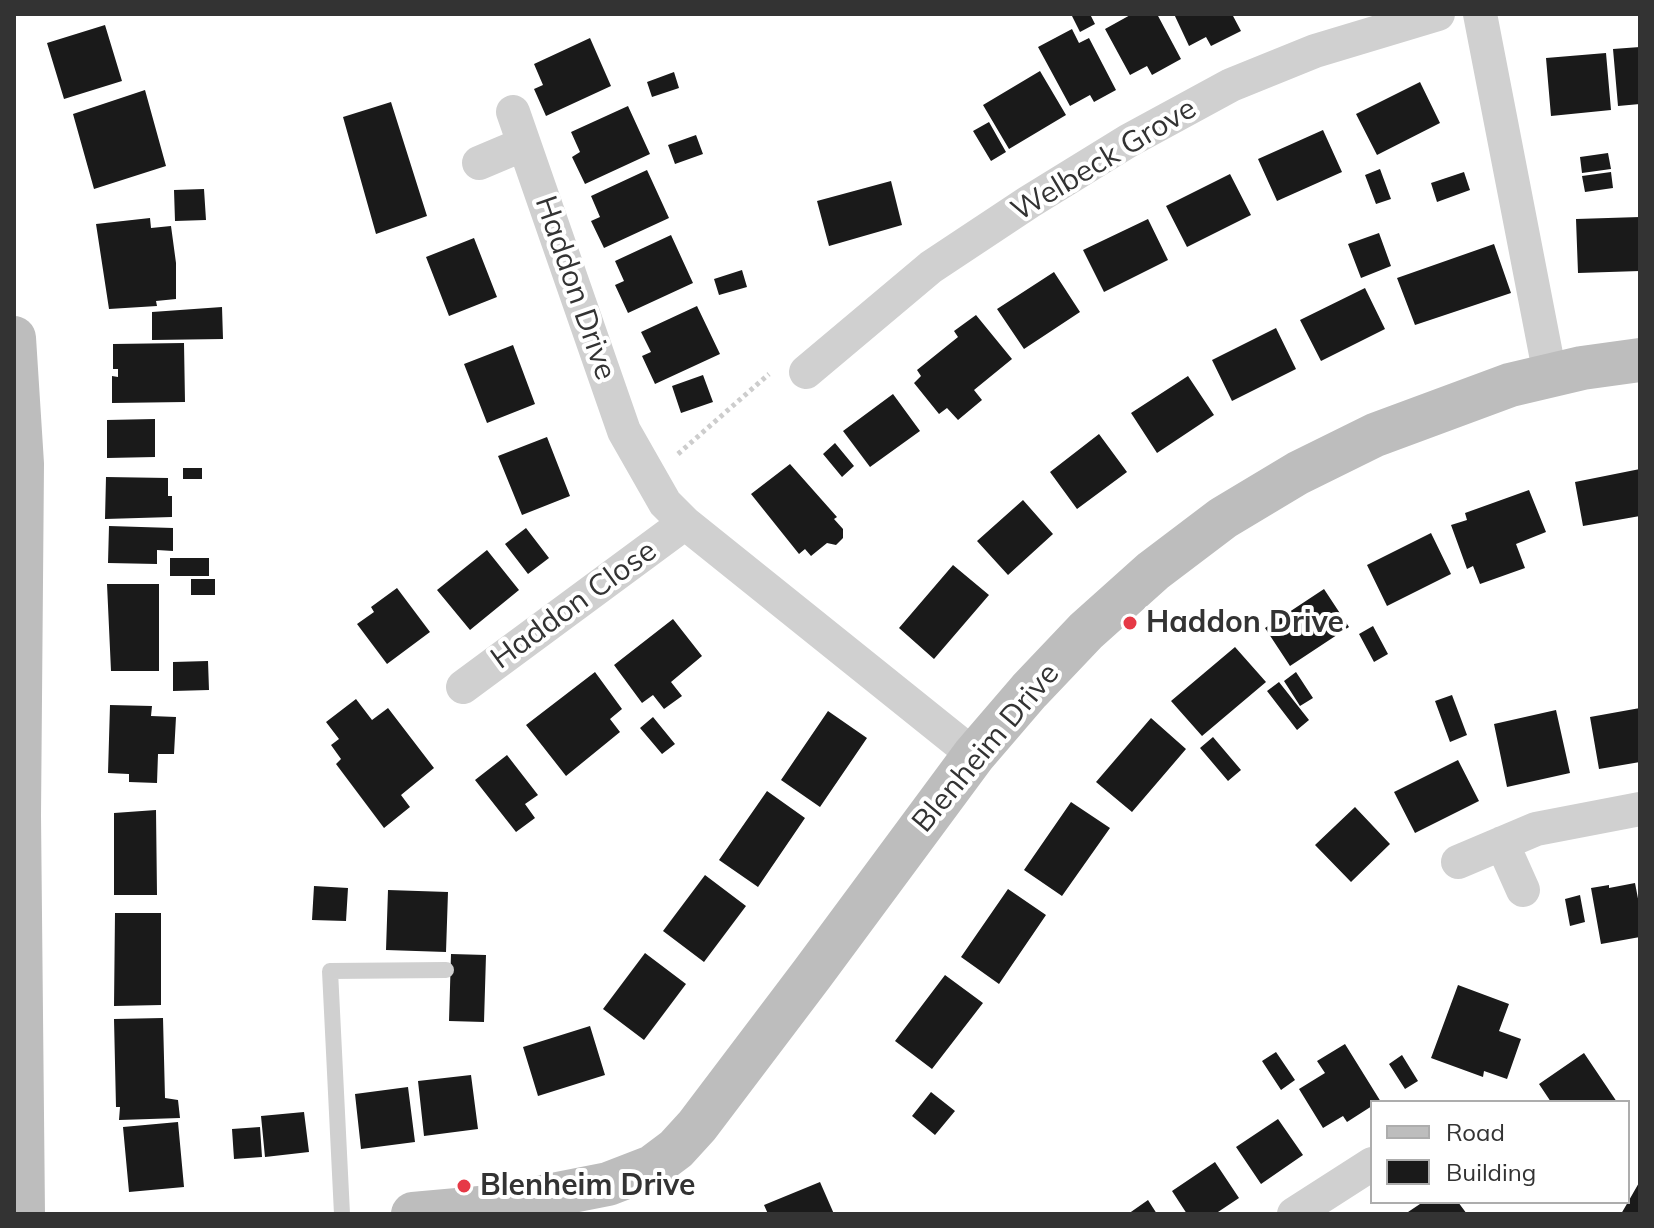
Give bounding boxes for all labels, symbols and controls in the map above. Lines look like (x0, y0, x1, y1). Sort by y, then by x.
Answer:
street label: Welbeck Grove (1005, 91, 1203, 229)
street label: Haddon Drive (527, 191, 623, 385)
street label: Haddon Close (484, 533, 664, 677)
place label: Haddon Drive (1146, 605, 1344, 641)
marker: Haddon Drive (1121, 614, 1139, 632)
street label: Blenheim Drive (905, 656, 1067, 840)
legend (1370, 1100, 1630, 1204)
text: Road (1446, 1117, 1505, 1147)
text: Building (1446, 1157, 1536, 1187)
place label: Blenheim Drive (480, 1168, 696, 1204)
marker: Blenheim Drive (455, 1177, 473, 1195)

